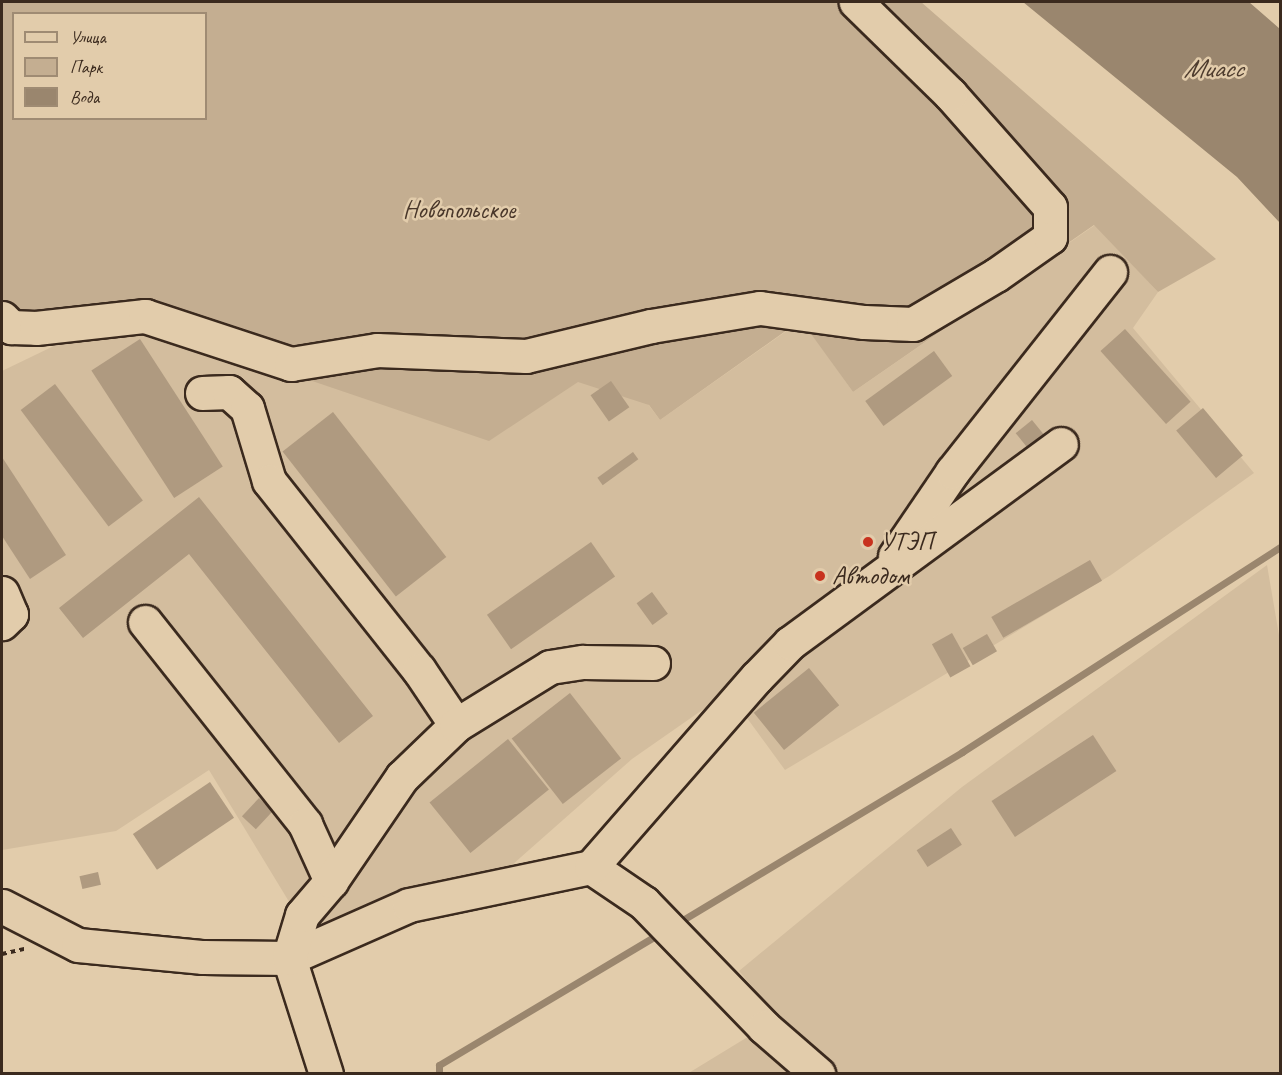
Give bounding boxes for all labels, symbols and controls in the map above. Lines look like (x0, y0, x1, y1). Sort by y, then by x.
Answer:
legend (12, 12, 207, 120)
text: Улица (70, 26, 106, 48)
water label: Миасс (1183, 53, 1243, 85)
text: Парк (70, 56, 102, 78)
text: Вода (70, 86, 99, 108)
park label: Новопольское (403, 194, 515, 226)
place label: УТЭП (880, 526, 933, 558)
marker: УТЭП (861, 535, 875, 549)
place label: Автодом (832, 560, 909, 592)
marker: Автодом (813, 569, 827, 583)

